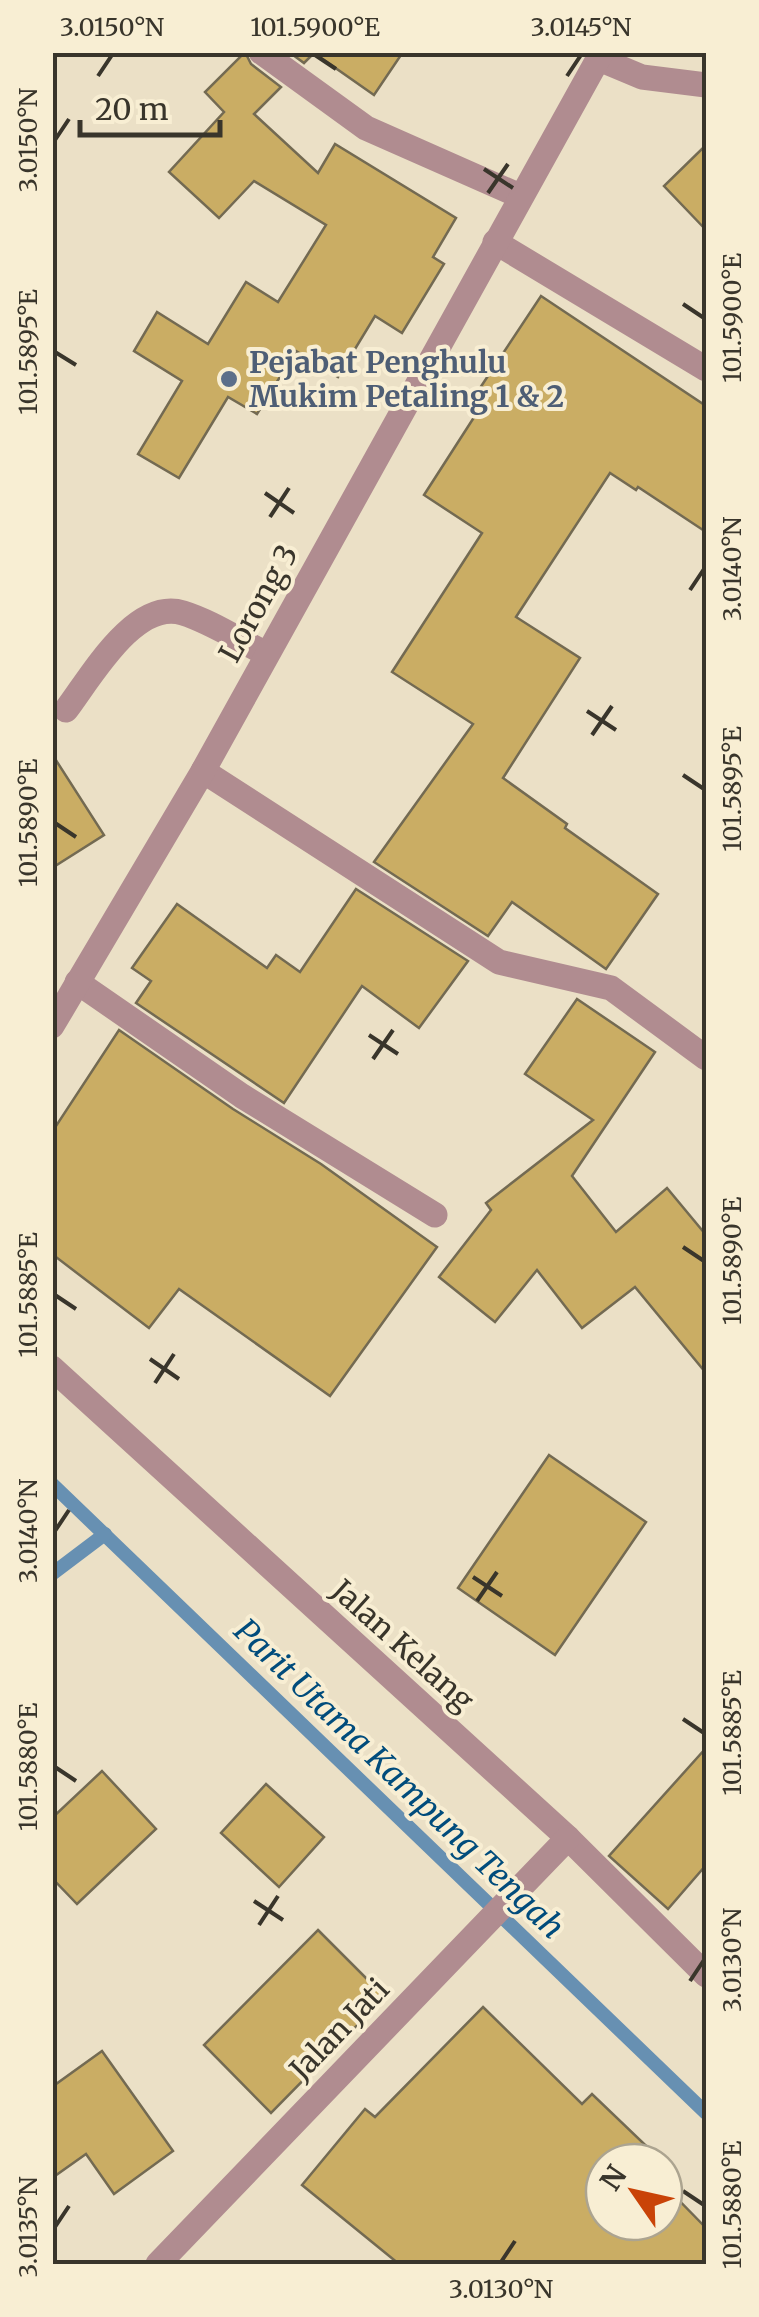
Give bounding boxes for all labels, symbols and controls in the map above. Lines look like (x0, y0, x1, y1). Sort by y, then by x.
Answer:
text: 3.0150°N (60, 11, 164, 43)
text: 101.5900°E (250, 11, 380, 43)
text: 3.0145°N (531, 11, 631, 43)
scale bar (80, 75, 220, 137)
text: 3.0150°N (12, 88, 44, 192)
text: 20 m (95, 90, 169, 128)
text: 101.5900°E (716, 253, 748, 383)
text: 101.5895°E (12, 289, 44, 415)
place label: Pejabat Penghulu Mukim Petaling 1 & 2 (249, 343, 564, 415)
marker: Pejabat Penghulu Mukim Petaling 1 & 2 (218, 368, 240, 390)
text: 3.0140°N (716, 517, 748, 621)
street label: Lorong 3 (210, 538, 306, 668)
text: 101.5895°E (716, 726, 748, 852)
text: 101.5890°E (12, 759, 44, 887)
text: 101.5890°E (716, 1197, 748, 1325)
text: 101.5885°E (12, 1232, 44, 1358)
text: 3.0140°N (12, 1479, 44, 1583)
street label: Jalan Kelang (323, 1571, 482, 1719)
water label: Parit Utama Kampung Tengah (226, 1611, 572, 1947)
text: 101.5885°E (716, 1670, 748, 1796)
text: 101.5880°E (12, 1703, 44, 1831)
text: 3.0130°N (716, 1908, 748, 2012)
street label: Jalan Jati (281, 1970, 397, 2088)
text: 101.5880°E (716, 2141, 748, 2269)
north arrow (584, 2142, 684, 2242)
text: N (592, 2159, 634, 2197)
text: 3.0135°N (12, 2176, 44, 2278)
text: 3.0130°N (449, 2273, 553, 2305)

